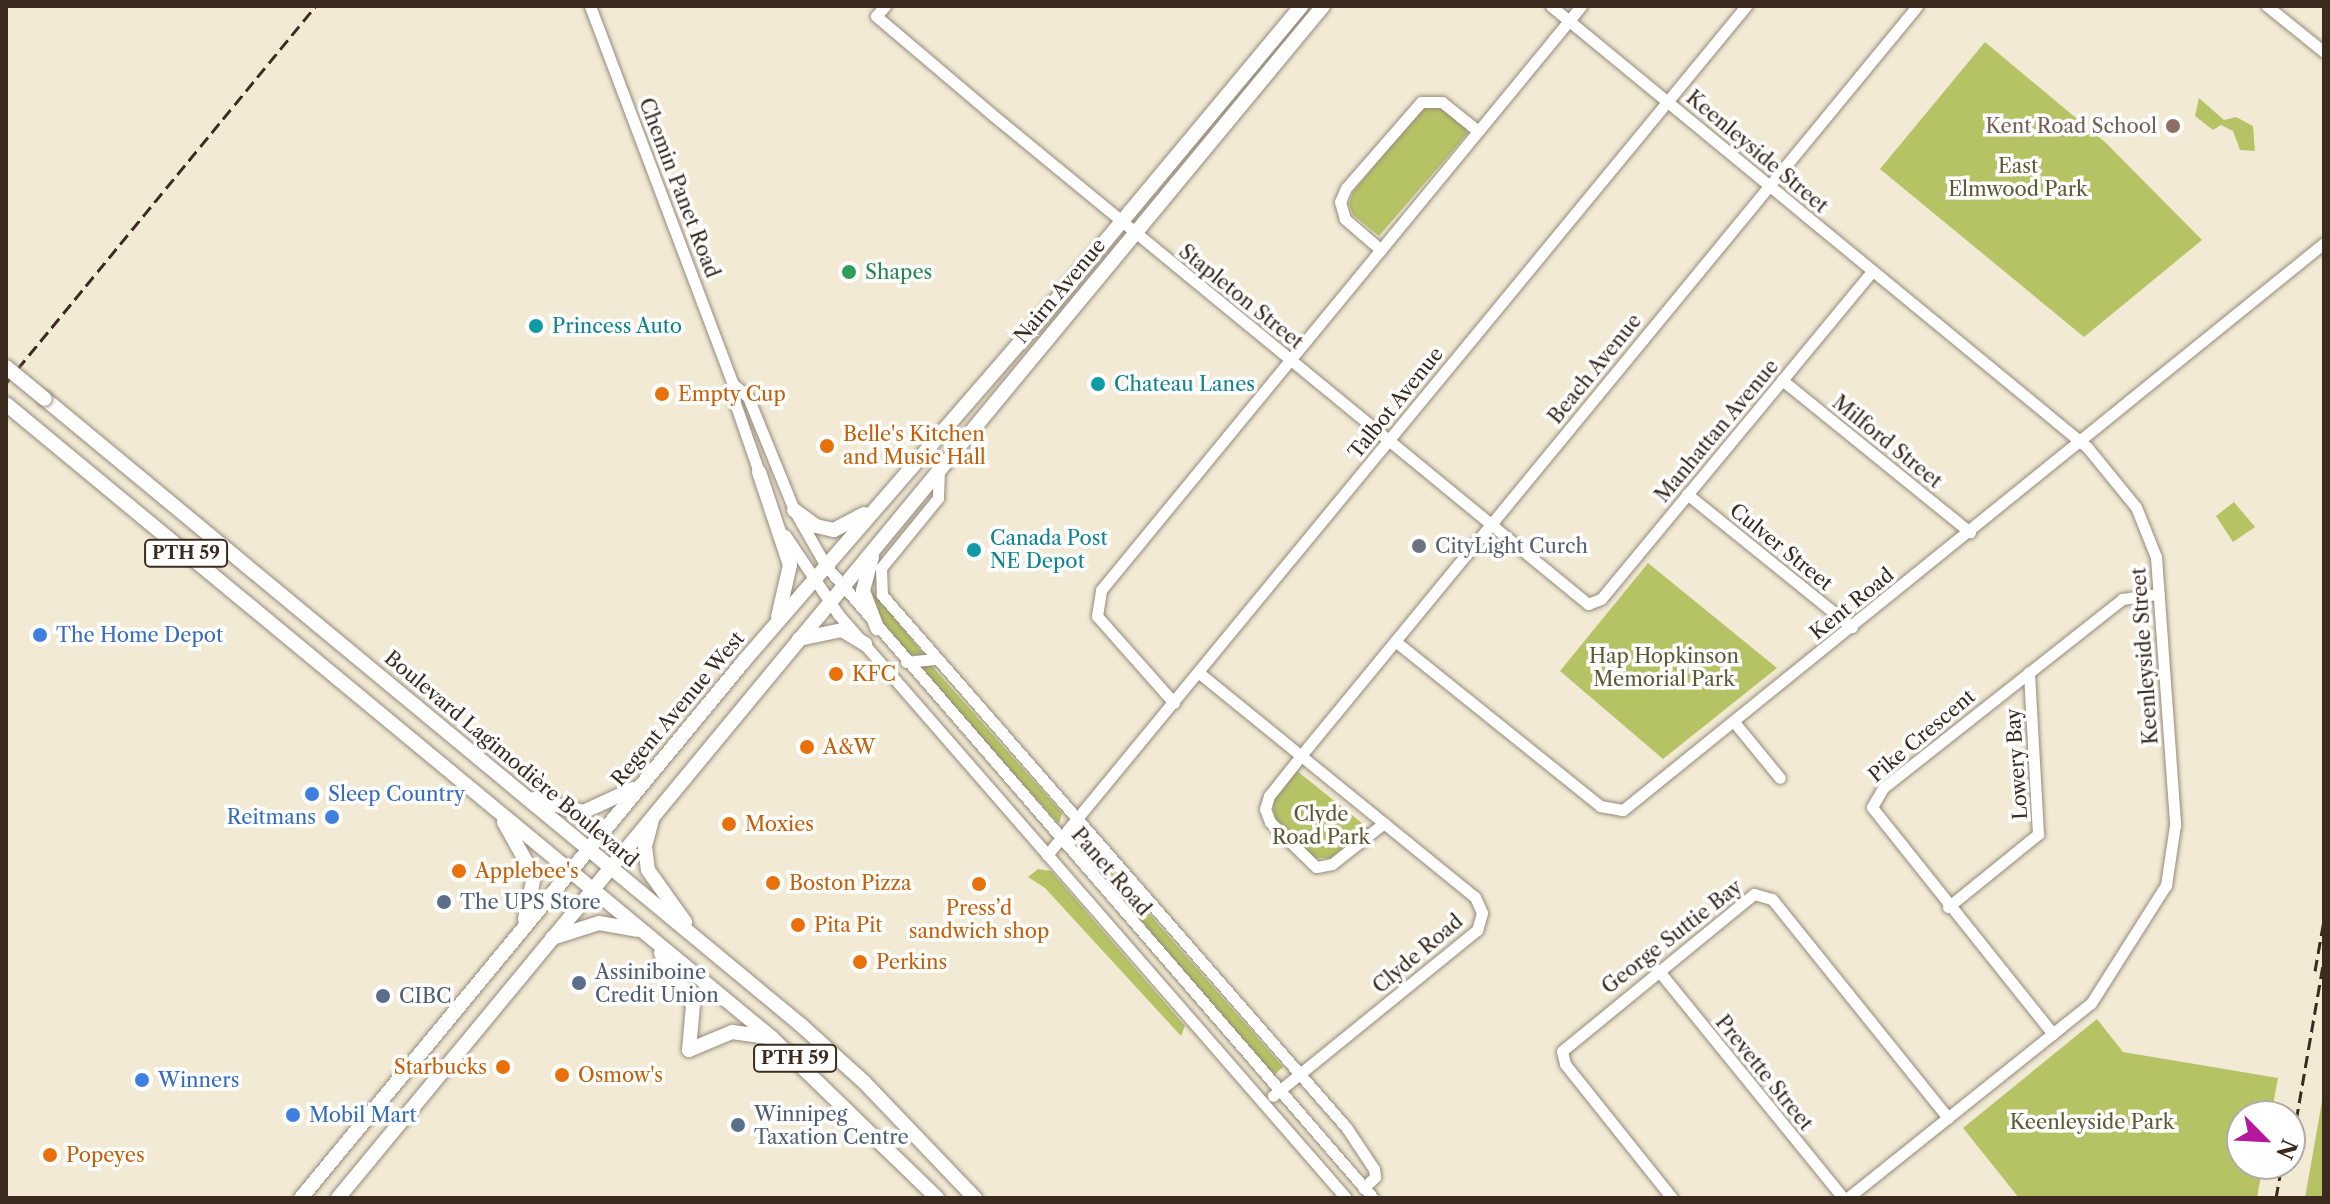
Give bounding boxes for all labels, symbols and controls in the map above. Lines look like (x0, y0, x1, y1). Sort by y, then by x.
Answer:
street label: Keenleyside Street (1681, 86, 1833, 218)
street label: Chemin Panet Road (634, 95, 724, 281)
place label: Kent Road School (1986, 114, 2157, 138)
marker: Kent Road School (2164, 117, 2182, 135)
park label: East Elmwood Park (1948, 154, 2088, 201)
street label: Nairn Avenue (1009, 233, 1111, 349)
street label: Stapleton Street (1174, 240, 1308, 354)
place label: Shapes (865, 260, 932, 284)
marker: Shapes (840, 263, 858, 281)
street label: Beach Avenue (1543, 309, 1647, 429)
place label: Princess Auto (552, 314, 683, 338)
marker: Princess Auto (527, 317, 545, 335)
street label: Talbot Avenue (1343, 342, 1449, 464)
street label: Manhattan Avenue (1650, 354, 1784, 508)
place label: Chateau Lanes (1114, 372, 1255, 396)
marker: Chateau Lanes (1089, 375, 1107, 393)
place label: Empty Cup (678, 382, 786, 406)
marker: Empty Cup (653, 385, 671, 403)
street label: Milford Street (1827, 391, 1947, 493)
place label: Belle's Kitchen and Music Hall (843, 422, 986, 469)
marker: Belle's Kitchen and Music Hall (818, 437, 836, 455)
street label: Culver Street (1725, 498, 1837, 596)
place label: Canada Post NE Depot (990, 526, 1108, 573)
place label: CityLight Curch (1435, 534, 1588, 558)
marker: CityLight Curch (1410, 537, 1428, 555)
road number: PTH 59 (144, 539, 228, 567)
marker: Canada Post NE Depot (965, 541, 983, 559)
street label: Kent Road (1805, 563, 1899, 645)
street label: Keenleyside Street (2127, 567, 2163, 745)
place label: The Home Depot (56, 623, 223, 647)
marker: The Home Depot (31, 626, 49, 644)
street label: Regent Avenue West (606, 626, 750, 792)
park label: Hap Hopkinson Memorial Park (1589, 644, 1739, 691)
street label: Boulevard Lagimodière Boulevard (379, 646, 643, 872)
place label: KFC (852, 662, 896, 686)
marker: KFC (827, 665, 845, 683)
street label: Pike Crescent (1864, 685, 1980, 787)
street label: Lowery Bay (2001, 707, 2033, 821)
place label: A&W (823, 735, 875, 759)
marker: A&W (798, 738, 816, 756)
place label: Sleep Country (328, 782, 465, 806)
marker: Sleep Country (303, 785, 321, 803)
park label: Clyde Road Park (1272, 803, 1370, 850)
place label: Reitmans (227, 805, 316, 829)
marker: Reitmans (323, 808, 341, 826)
place label: Moxies (745, 812, 814, 836)
marker: Moxies (720, 815, 738, 833)
street label: Panet Road (1066, 823, 1156, 921)
place label: Applebee's (475, 859, 579, 883)
marker: Applebee's (450, 862, 468, 880)
place label: Boston Pizza (789, 871, 911, 895)
marker: Boston Pizza (764, 874, 782, 892)
marker: Press’d sandwich shop (970, 875, 988, 893)
street label: George Suttie Bay (1597, 875, 1747, 999)
place label: The UPS Store (460, 890, 601, 914)
marker: The UPS Store (435, 893, 453, 911)
place label: Press’d sandwich shop (909, 896, 1049, 943)
street label: Clyde Road (1368, 909, 1468, 999)
place label: Pita Pit (814, 913, 883, 937)
marker: Pita Pit (789, 916, 807, 934)
place label: Perkins (876, 950, 947, 974)
marker: Perkins (851, 953, 869, 971)
place label: Assiniboine Credit Union (595, 960, 719, 1007)
marker: Assiniboine Credit Union (570, 974, 588, 992)
place label: CIBC (399, 984, 451, 1008)
marker: CIBC (374, 987, 392, 1005)
street label: Prevette Street (1710, 1011, 1818, 1135)
road number: PTH 59 (753, 1044, 837, 1072)
place label: Starbucks (394, 1055, 487, 1079)
marker: Starbucks (494, 1058, 512, 1076)
place label: Osmow's (578, 1063, 663, 1087)
marker: Osmow's (553, 1066, 571, 1084)
place label: Winners (158, 1068, 239, 1092)
marker: Winners (133, 1071, 151, 1089)
north arrow (2226, 1100, 2306, 1180)
place label: Winnipeg Taxation Centre (754, 1102, 909, 1149)
place label: Mobil Mart (309, 1103, 416, 1127)
marker: Mobil Mart (284, 1106, 302, 1124)
park label: Keenleyside Park (2010, 1110, 2174, 1134)
marker: Winnipeg Taxation Centre (729, 1116, 747, 1134)
text: N (2270, 1135, 2303, 1163)
place label: Popeyes (66, 1143, 145, 1167)
marker: Popeyes (41, 1146, 59, 1164)

